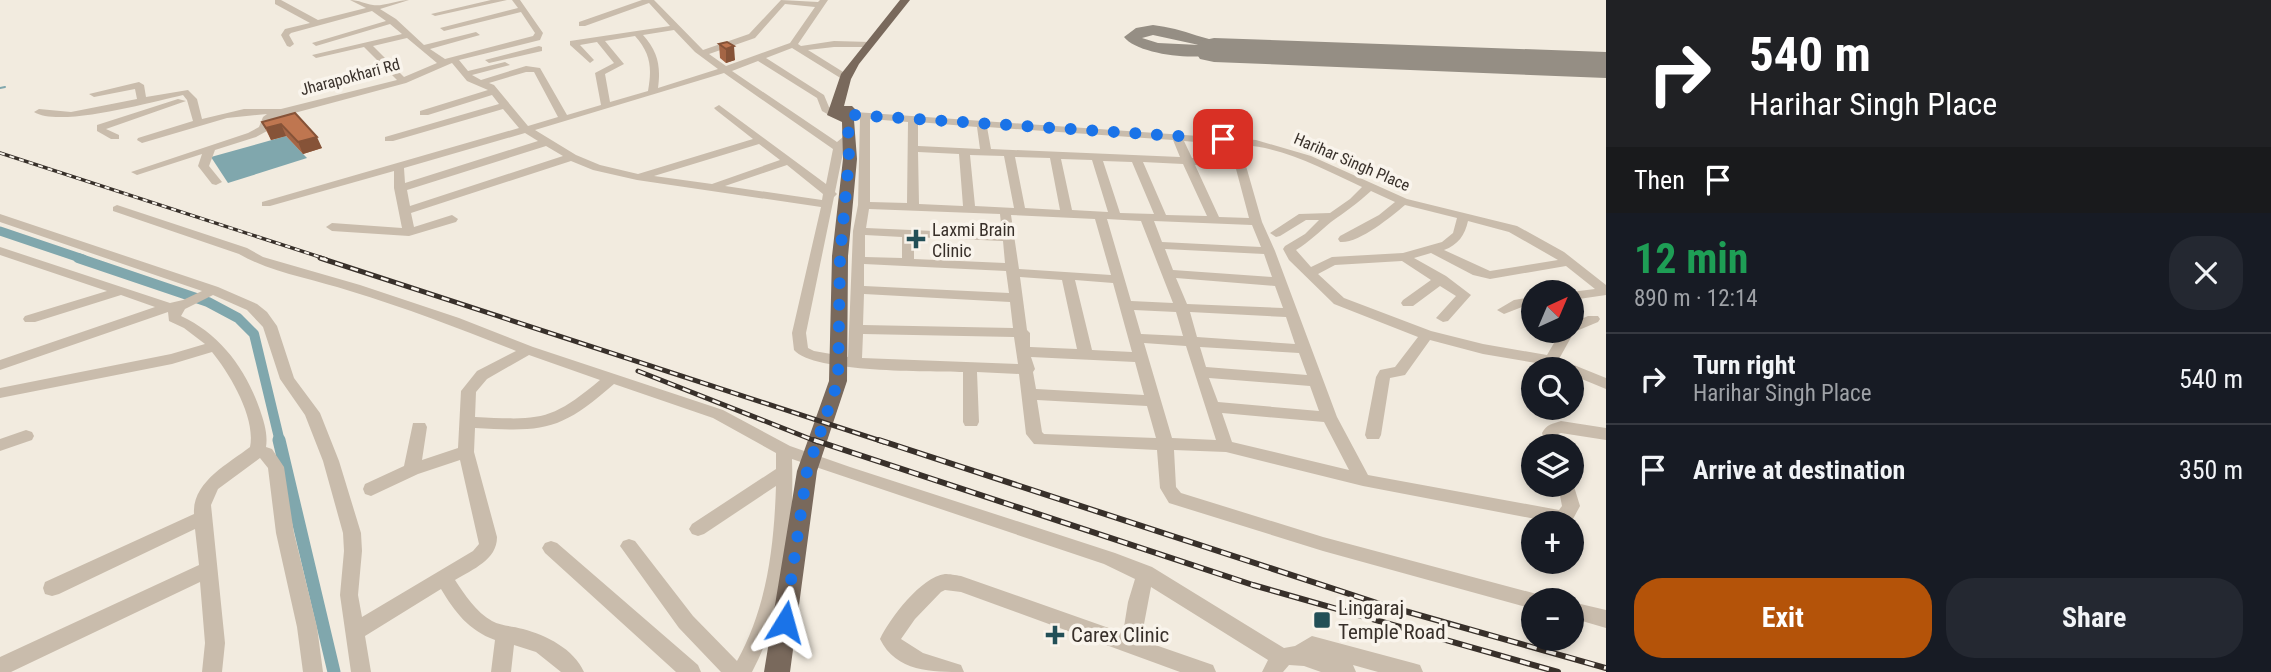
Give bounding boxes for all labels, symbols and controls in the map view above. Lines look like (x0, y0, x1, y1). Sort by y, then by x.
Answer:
text: 540 m (1749, 26, 1871, 83)
icon: right (1634, 28, 1725, 119)
street label: Jharapokhari Rd (298, 55, 402, 99)
text: Harihar Singh Place (1749, 85, 1997, 123)
pin (1193, 109, 1253, 169)
icon: arrive (1204, 120, 1242, 158)
street label: Harihar Singh Place (1291, 129, 1413, 195)
icon: arrive (1699, 161, 1737, 199)
text: Then (1634, 165, 1685, 195)
place label: Laxmi Brain Clinic (932, 219, 1015, 261)
marker: Laxmi Brain Clinic (906, 229, 926, 249)
text: 12 min (1634, 234, 1749, 283)
button: close (2169, 236, 2243, 310)
north arrow (1521, 280, 1584, 343)
map controls (1521, 280, 1584, 651)
text: 890 m · 12:14 (1634, 285, 1758, 312)
text: Turn right (1693, 350, 1795, 380)
button: search (1521, 357, 1584, 420)
icon: right (1634, 360, 1672, 398)
text: 540 m (2179, 364, 2243, 394)
text: Harihar Singh Place (1693, 380, 1872, 407)
button: layers (1521, 434, 1584, 497)
icon: arrive (1634, 451, 1672, 489)
text: Arrive at destination (1693, 455, 1905, 485)
text: 350 m (2179, 455, 2243, 485)
button: + (1521, 511, 1584, 574)
button: Exit (1634, 578, 1932, 658)
button: Share (1946, 578, 2243, 658)
position arrow (748, 585, 822, 659)
button: − (1521, 588, 1584, 651)
place label: Lingaraj Temple Road (1338, 596, 1446, 644)
marker: Lingaraj Temple Road (1312, 610, 1332, 630)
place label: Carex Clinic (1071, 623, 1169, 647)
marker: Carex Clinic (1045, 625, 1065, 645)

